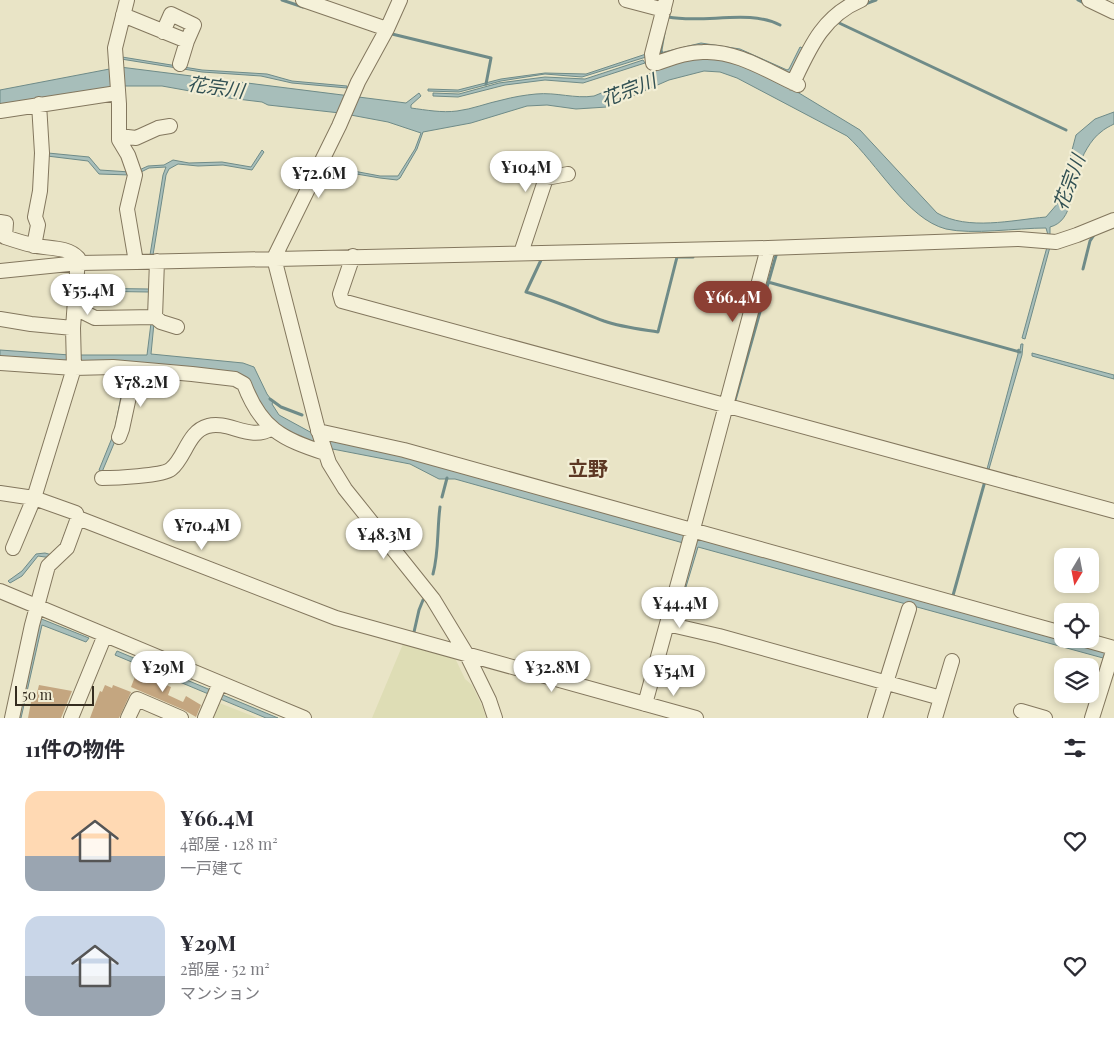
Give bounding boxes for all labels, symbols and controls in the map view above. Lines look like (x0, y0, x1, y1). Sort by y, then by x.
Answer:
water label: 花宗川 (597, 66, 661, 111)
water label: 花宗川 (186, 69, 248, 103)
water label: 花宗川 (1046, 149, 1091, 213)
pin: ¥104M (491, 150, 561, 193)
pin: ¥72.6M (278, 156, 360, 199)
text: ¥104M (501, 156, 551, 177)
text: ¥72.6M (292, 162, 346, 183)
pin: ¥55.4M (47, 274, 129, 316)
text: ¥55.4M (61, 279, 115, 300)
pin: ¥66.4M (692, 280, 774, 323)
text: ¥66.4M (705, 286, 761, 307)
pin: ¥78.2M (100, 366, 182, 408)
text: ¥78.2M (114, 371, 168, 392)
district label: 立野 (568, 454, 608, 481)
pin: ¥70.4M (161, 508, 243, 551)
text: ¥70.4M (174, 514, 230, 535)
pin: ¥48.3M (343, 518, 425, 560)
text: ¥48.3M (357, 523, 411, 544)
north arrow (1054, 548, 1099, 592)
map controls (1054, 548, 1099, 703)
pin: ¥44.4M (639, 586, 721, 629)
text: ¥44.4M (652, 592, 708, 613)
button: locate (1054, 603, 1099, 648)
pin: ¥29M (133, 650, 193, 693)
pin: ¥32.8M (511, 650, 593, 693)
pin: ¥54M (644, 654, 704, 697)
text: ¥29M (142, 656, 184, 677)
text: ¥32.8M (524, 656, 580, 677)
button: layers (1054, 658, 1099, 703)
text: ¥54M (653, 660, 695, 681)
scale bar (15, 683, 94, 706)
text: 50 m (22, 685, 52, 704)
text: 11件の物件 (25, 734, 125, 762)
icon: filters (1061, 734, 1089, 762)
text: ¥66.4M (180, 803, 254, 831)
icon: home (65, 811, 125, 871)
icon: heart (1061, 827, 1089, 855)
text: 4部屋 · 128 m² (180, 833, 278, 854)
text: 一戸建て (180, 857, 244, 878)
text: ¥29M (180, 928, 236, 956)
icon: home (65, 936, 125, 996)
icon: heart (1061, 952, 1089, 980)
text: 2部屋 · 52 m² (180, 958, 270, 979)
text: マンション (180, 982, 260, 1003)

